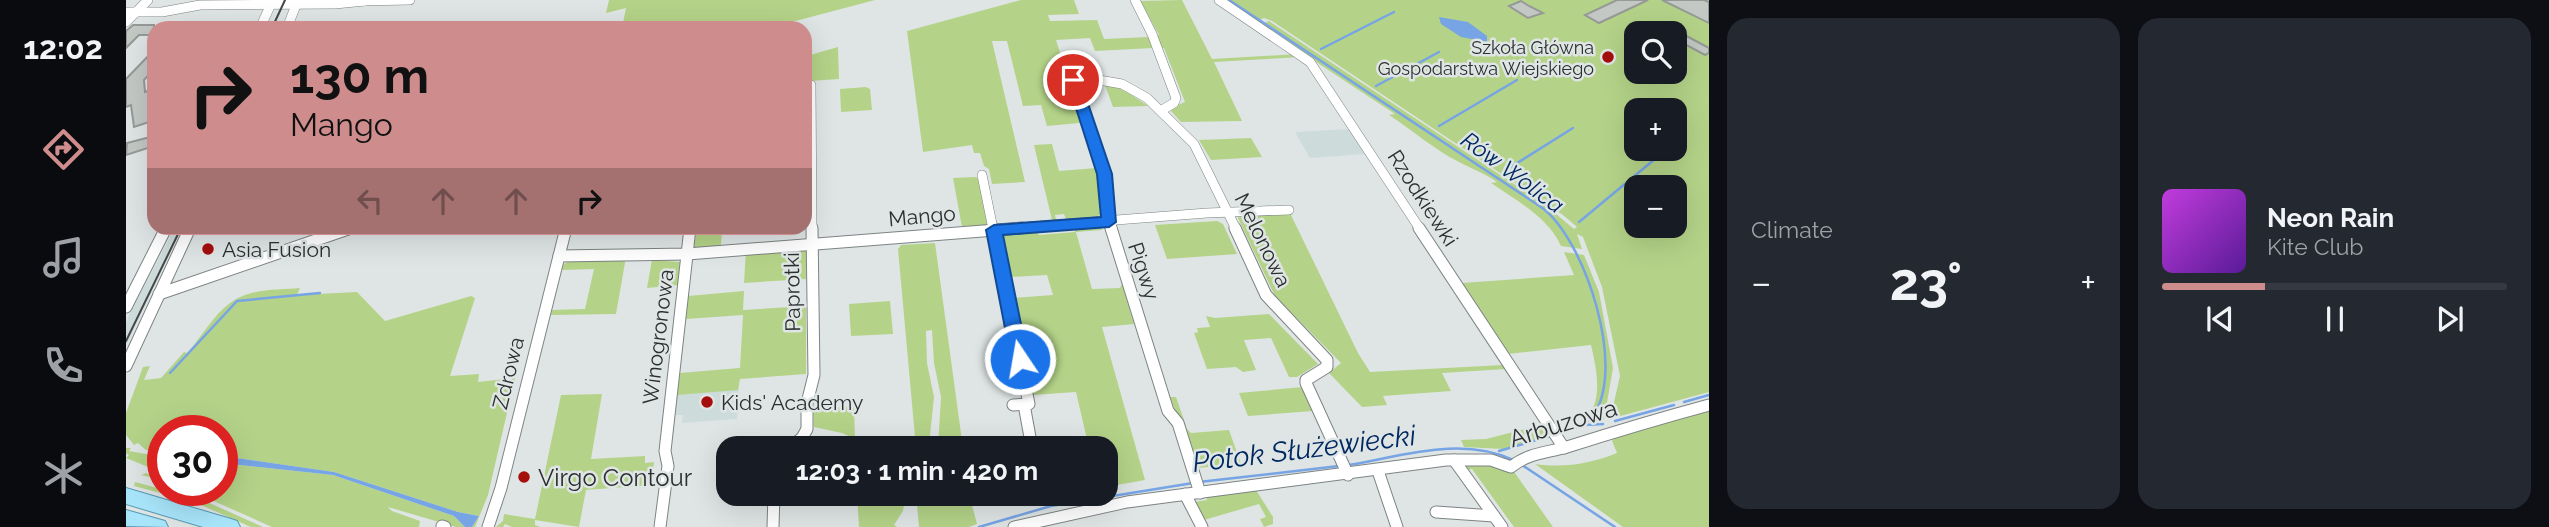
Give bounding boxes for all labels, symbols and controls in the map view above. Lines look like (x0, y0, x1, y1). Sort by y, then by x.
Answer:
map controls (1624, 21, 1687, 238)
button: search (1624, 21, 1687, 84)
text: 12:02 (23, 29, 103, 66)
place label: Szkoła Główna Gospodarstwa Wiejskiego (1378, 37, 1594, 79)
text: 130 m (290, 47, 429, 104)
icon: right (175, 49, 266, 140)
marker: Szkoła Główna Gospodarstwa Wiejskiego (1600, 49, 1616, 65)
pin (1043, 50, 1103, 110)
icon: arrive (1054, 61, 1092, 99)
button: + (1624, 98, 1687, 161)
text: Mango (290, 106, 393, 143)
icon: directions (39, 125, 88, 174)
water label: Rów Wolica (1456, 126, 1570, 218)
street label: Rzodkiewki (1383, 145, 1463, 251)
button: − (1624, 175, 1687, 238)
icon: left (351, 182, 389, 220)
icon: ahead (424, 182, 462, 220)
icon: ahead (497, 182, 535, 220)
icon: right (570, 182, 608, 220)
street label: Melonowa (1230, 189, 1296, 291)
street label: Mango (887, 201, 957, 231)
text: Neon Rain (2267, 203, 2394, 233)
text: Climate (1751, 216, 1833, 243)
icon: music (39, 233, 88, 282)
text: Kite Club (2267, 233, 2364, 260)
place label: Asia Fusion (222, 237, 331, 262)
street label: Pigwy (1123, 239, 1165, 303)
marker: Asia Fusion (200, 241, 216, 257)
text: 23° (1890, 251, 1962, 312)
street label: Paprotki (779, 252, 805, 332)
text: − (1751, 260, 1771, 305)
text: + (2080, 260, 2096, 305)
street label: Winogronowa (637, 268, 679, 406)
icon: previous (2201, 300, 2239, 338)
icon: pause (2316, 300, 2354, 338)
icon: next (2431, 300, 2469, 338)
position arrow (983, 322, 1057, 396)
street label: Zdrowa (487, 334, 529, 412)
icon: phone (39, 341, 88, 390)
place label: Kids' Academy (721, 390, 863, 415)
street label: Arbuzowa (1506, 393, 1620, 453)
marker: Kids' Academy (699, 394, 715, 410)
speed limit sign: 30 (147, 415, 238, 506)
water label: Potok Służewiecki (1191, 419, 1419, 479)
icon: climate (39, 449, 88, 498)
text: 12:03 · 1 min · 420 m (796, 456, 1038, 486)
place label: Virgo Contour (538, 463, 693, 492)
marker: Virgo Contour (516, 469, 532, 485)

